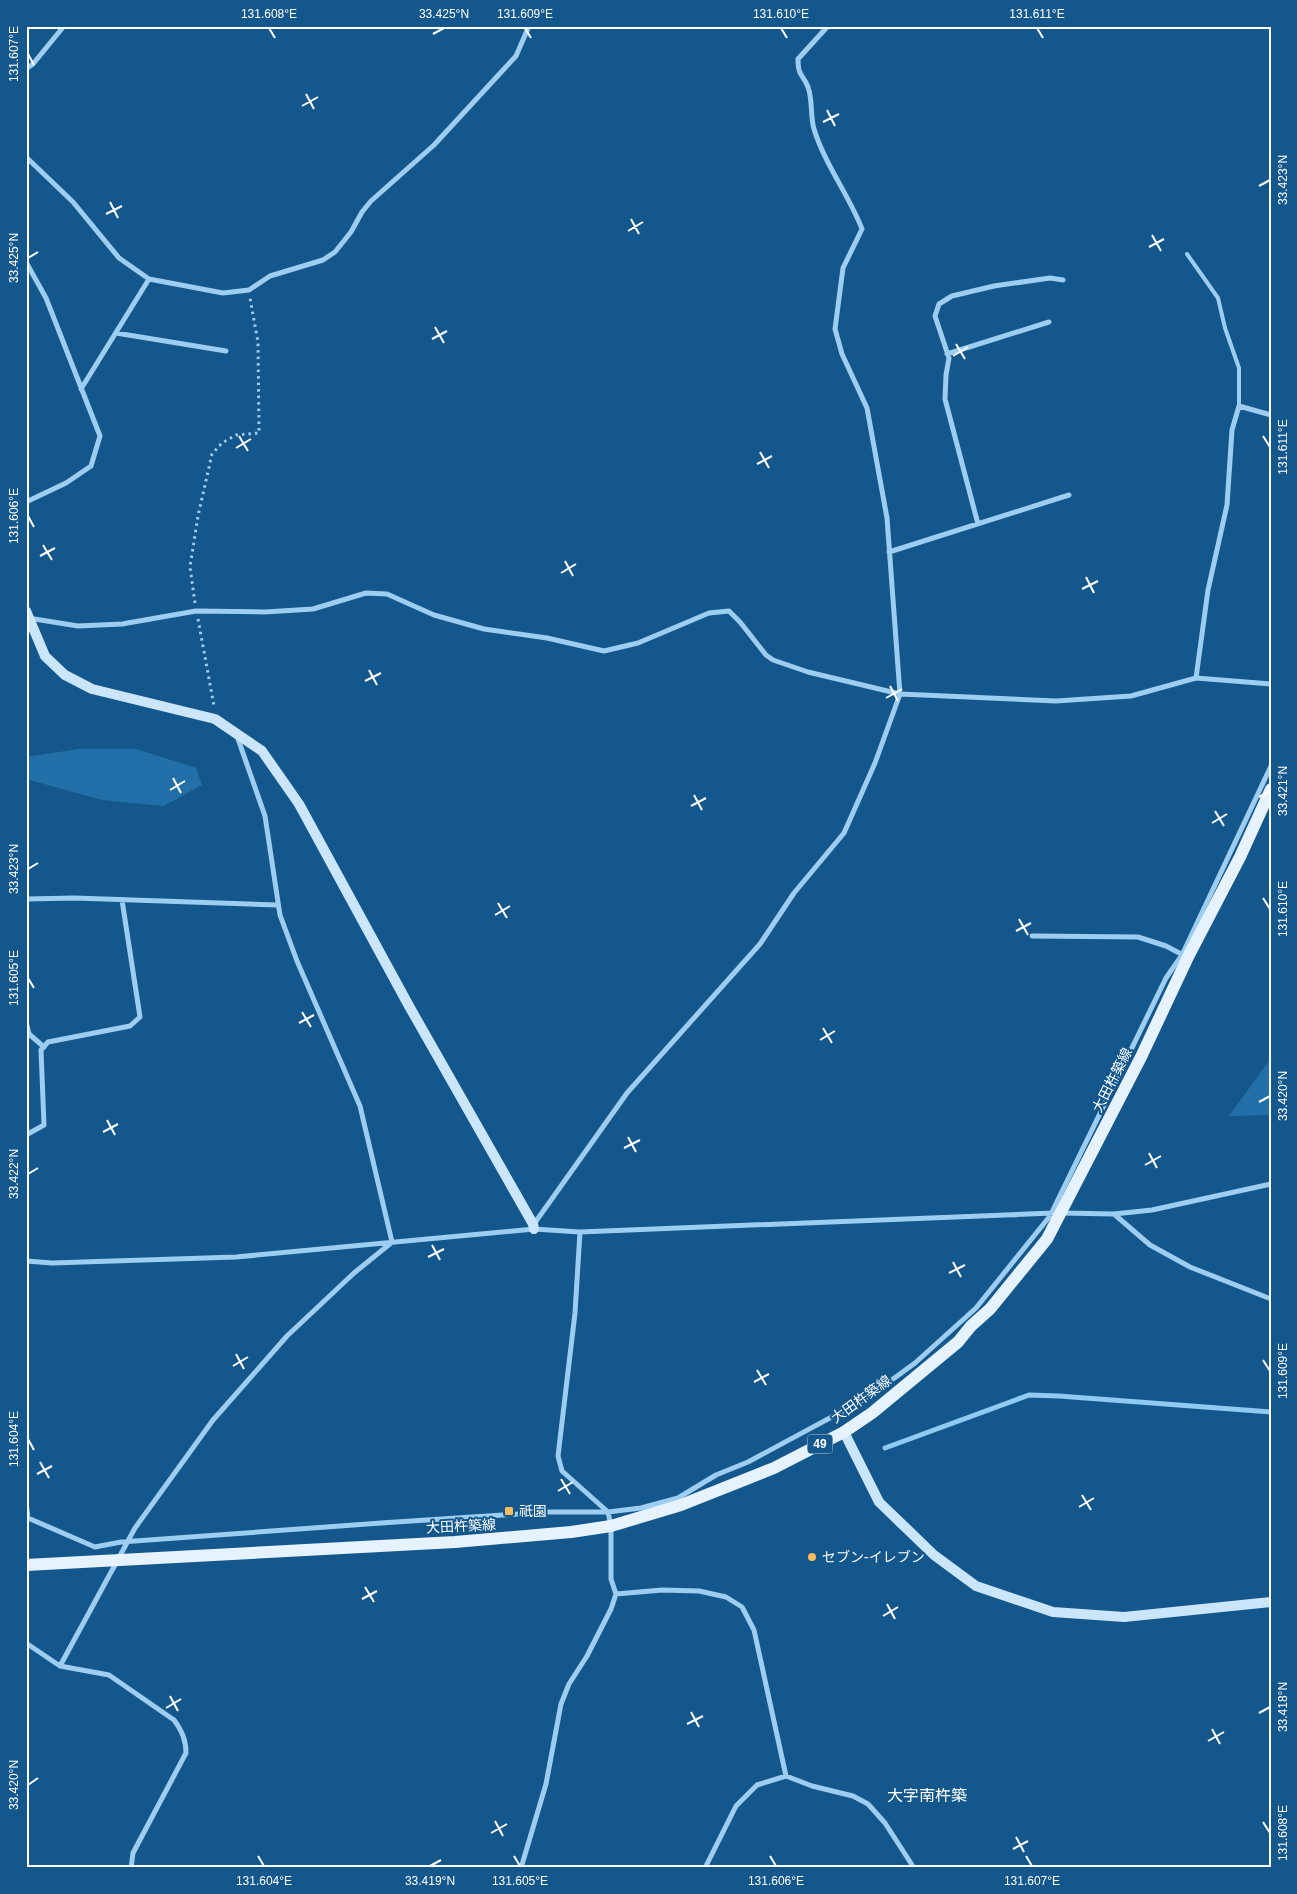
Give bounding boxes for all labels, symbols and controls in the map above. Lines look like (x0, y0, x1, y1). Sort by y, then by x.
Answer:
text: 131.608°E (241, 7, 297, 21)
text: 33.425°N (419, 7, 469, 21)
text: 131.609°E (497, 7, 553, 21)
text: 131.610°E (753, 7, 809, 21)
text: 131.611°E (1009, 7, 1065, 21)
text: 131.607°E (7, 26, 21, 82)
text: 33.423°N (1276, 155, 1290, 205)
text: 33.425°N (7, 233, 21, 283)
text: 131.611°E (1276, 419, 1290, 475)
text: 131.606°E (7, 488, 21, 544)
text: 33.421°N (1276, 766, 1290, 816)
text: 33.423°N (7, 844, 21, 894)
text: 131.610°E (1276, 881, 1290, 937)
text: 131.605°E (7, 950, 21, 1006)
street label: 大田杵築線 (1089, 1045, 1135, 1115)
text: 33.420°N (1276, 1071, 1290, 1121)
text: 33.422°N (7, 1149, 21, 1199)
text: 131.609°E (1276, 1343, 1290, 1399)
street label: 大田杵築線 (828, 1372, 894, 1426)
text: 131.604°E (7, 1411, 21, 1467)
road number: 49 (808, 1435, 832, 1454)
place label: 祇園 (519, 1503, 547, 1519)
marker: 祇園 (503, 1505, 515, 1517)
street label: 大田杵築線 (426, 1516, 496, 1536)
place label: セブン-イレブン (822, 1549, 925, 1565)
marker: セブン-イレブン (806, 1551, 818, 1563)
text: 33.418°N (1276, 1682, 1290, 1732)
text: 33.420°N (7, 1760, 21, 1810)
district label: 大字南杵築 (887, 1787, 967, 1804)
text: 131.608°E (1276, 1805, 1290, 1861)
text: 131.604°E (236, 1874, 292, 1888)
text: 33.419°N (405, 1874, 455, 1888)
text: 131.605°E (492, 1874, 548, 1888)
text: 131.606°E (748, 1874, 804, 1888)
text: 131.607°E (1004, 1874, 1060, 1888)

